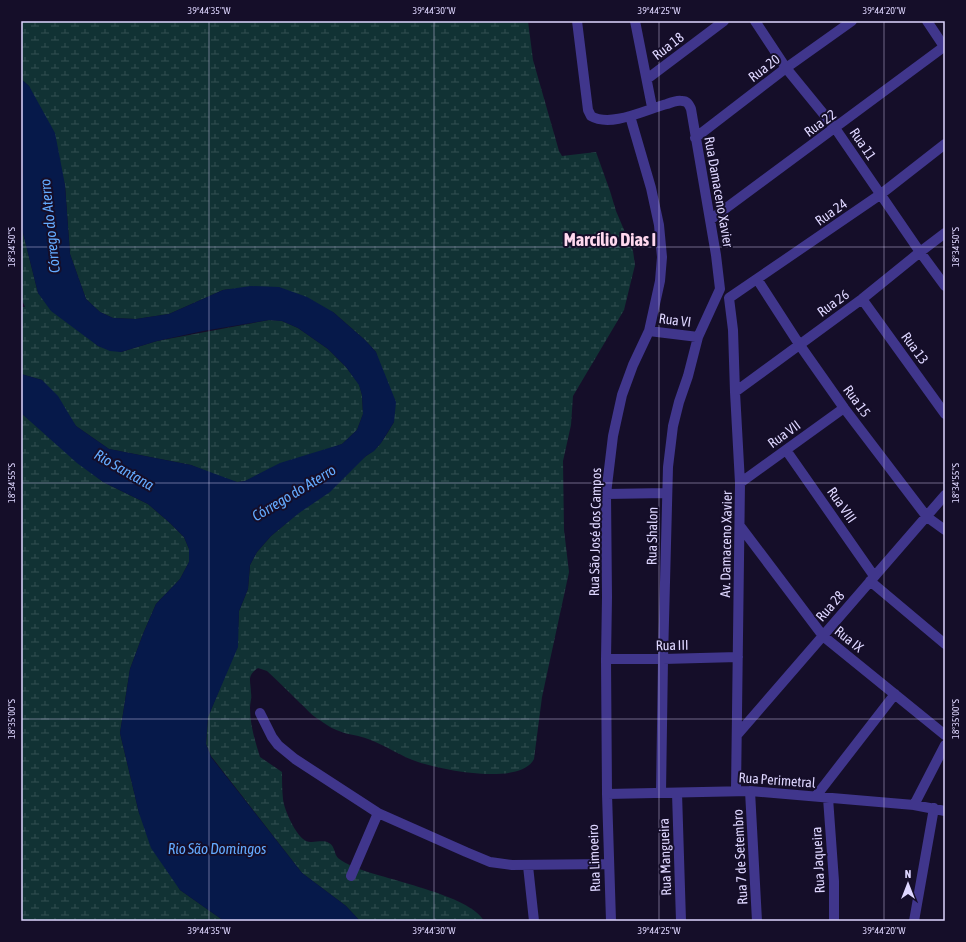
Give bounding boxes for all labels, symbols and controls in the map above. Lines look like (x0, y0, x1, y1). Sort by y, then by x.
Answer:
text: 39°44'35"W (187, 5, 231, 16)
text: 39°44'30"W (412, 5, 456, 16)
text: 39°44'25"W (637, 5, 681, 16)
text: 39°44'20"W (862, 5, 906, 16)
street label: Rua 18 (649, 29, 687, 63)
street label: Rua 20 (745, 51, 783, 85)
street label: Rua 22 (801, 106, 839, 140)
street label: Rua 11 (846, 125, 880, 163)
street label: Rua Damaceno Xavier (701, 135, 737, 250)
water label: Córrego do Aterro (36, 178, 63, 274)
street label: Rua 24 (812, 195, 850, 229)
text: 18°34'50"S (6, 227, 17, 267)
text: 18°34'50"S (950, 227, 961, 267)
district label: Marcílio Dias I (564, 229, 656, 250)
street label: Rua 26 (814, 286, 852, 320)
street label: Rua VI (658, 310, 692, 330)
street label: Rua 13 (898, 329, 932, 367)
street label: Rua 15 (840, 382, 874, 420)
street label: Rua VII (765, 417, 803, 451)
water label: Rio Santana (91, 446, 157, 493)
water label: Córrego do Aterro (249, 461, 339, 524)
text: 18°34'55"S (6, 463, 17, 503)
text: 18°34'55"S (950, 463, 961, 503)
street label: Rua São José dos Campos (586, 468, 604, 596)
street label: Rua VIII (824, 484, 860, 526)
street label: Av. Damaceno Xavier (717, 490, 735, 597)
street label: Rua Shalon (643, 507, 661, 565)
street label: Rua 28 (812, 587, 848, 625)
street label: Rua IX (832, 623, 867, 656)
street label: Rua III (655, 637, 689, 653)
text: 18°35'00"S (6, 699, 17, 739)
text: 18°35'00"S (950, 699, 961, 739)
street label: Rua Perimetral (738, 769, 816, 791)
street label: Rua 7 de Setembro (730, 809, 750, 905)
street label: Rua Mangueira (656, 818, 674, 896)
street label: Rua Limoeiro (585, 824, 603, 892)
street label: Rua Jaqueira (808, 826, 828, 894)
water label: Rio São Domingos (168, 840, 266, 857)
north arrow (888, 864, 928, 904)
text: N (905, 868, 911, 880)
text: 39°44'35"W (187, 925, 231, 936)
text: 39°44'30"W (412, 925, 456, 936)
text: 39°44'25"W (637, 925, 681, 936)
text: 39°44'20"W (862, 925, 906, 936)

